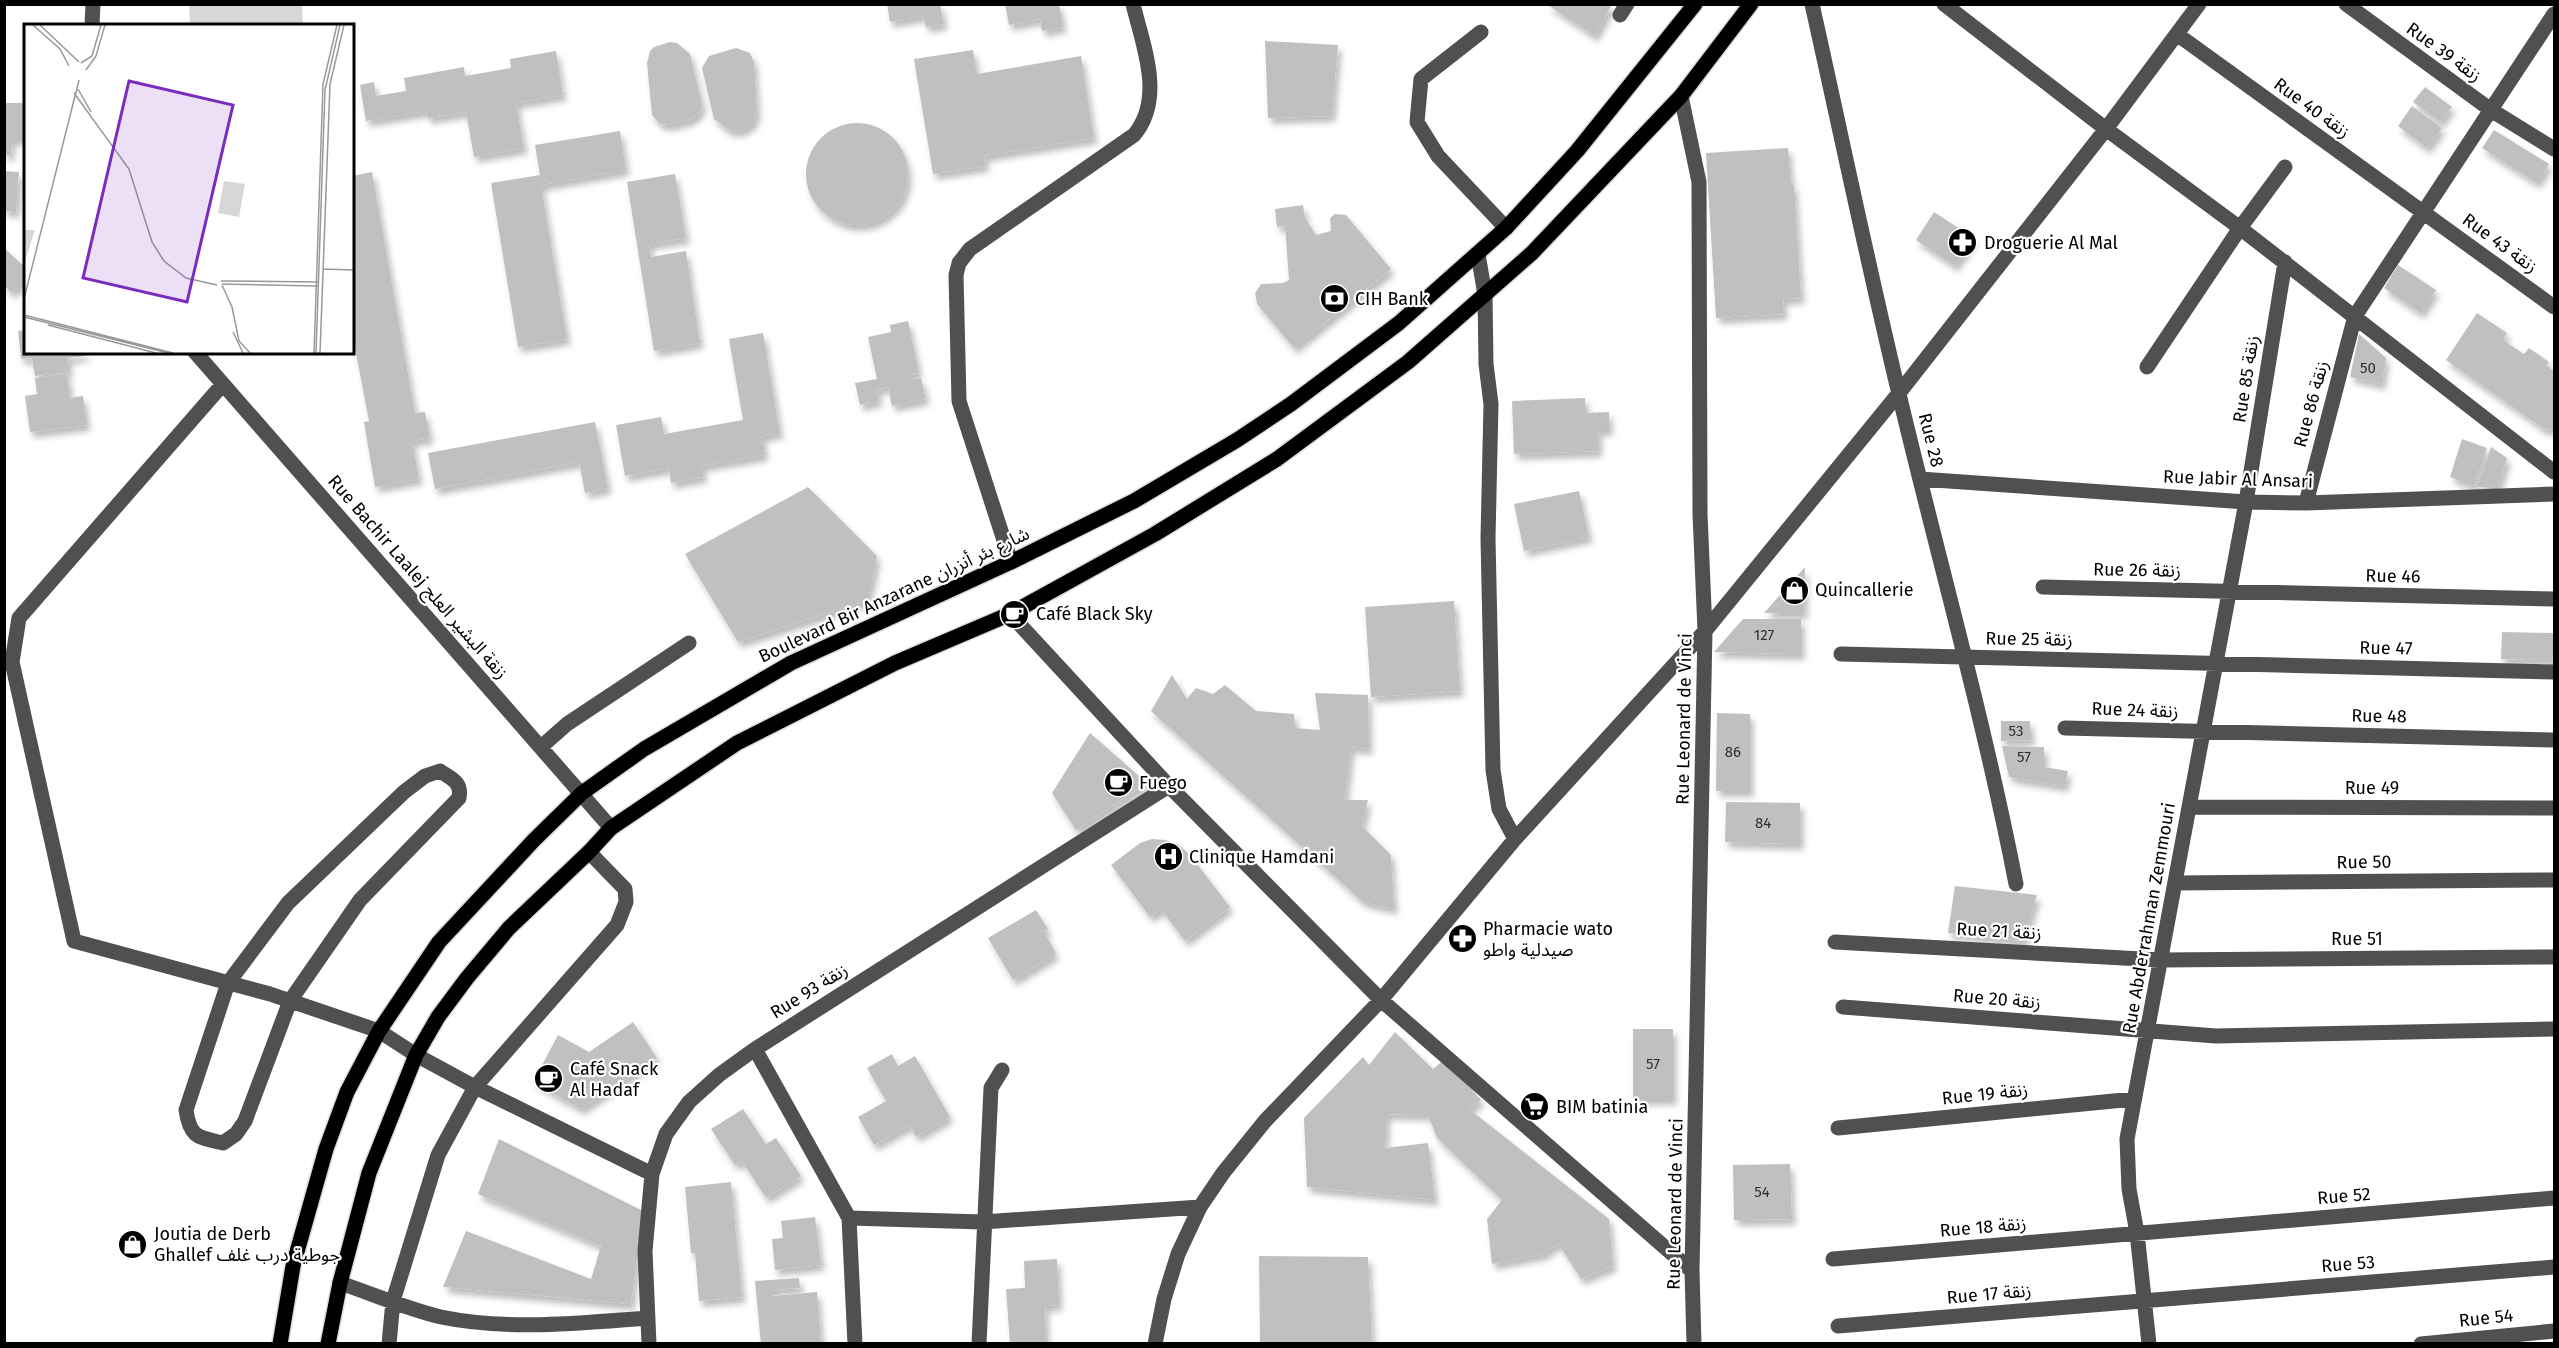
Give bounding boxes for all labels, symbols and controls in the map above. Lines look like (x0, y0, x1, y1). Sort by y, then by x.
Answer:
street label: Rue 39 زنقة (2402, 17, 2486, 87)
inset map (24, 24, 354, 354)
street label: Rue 40 زنقة (2270, 73, 2354, 143)
street label: Rue 43 زنقة (2458, 208, 2542, 278)
pharmacy icon: Droguerie Al Mal (1947, 227, 1979, 259)
place label: Droguerie Al Mal (1984, 232, 2118, 254)
bank icon: CIH Bank (1318, 283, 1350, 315)
place label: CIH Bank (1355, 288, 1429, 310)
street label: Rue 85 زنقة (2228, 334, 2264, 424)
street label: Rue 86 زنقة (2289, 358, 2333, 450)
house number: 50 (2360, 359, 2376, 377)
street label: Rue 28 (1914, 411, 1948, 469)
street label: Rue Jabir Al Ansari (2163, 465, 2313, 493)
street label: Rue Bachir Laalej زنقة البشير العلج (322, 470, 513, 685)
street label: Boulevard Bir Anzarane شارع بئر أنزران (755, 522, 1034, 670)
street label: Rue 26 زنقة (2093, 558, 2181, 582)
street label: Rue 46 (2365, 565, 2421, 587)
shop icon: Quincallerie (1778, 574, 1810, 606)
place label: Quincallerie (1815, 579, 1914, 601)
cafe icon: Café Black Sky (999, 598, 1031, 630)
place label: Café Black Sky (1036, 603, 1153, 625)
house number: 127 (1754, 626, 1775, 644)
street label: Rue 25 زنقة (1985, 627, 2073, 651)
street label: Rue Leonard de Vinci (1672, 633, 1696, 805)
street label: Rue 47 (2359, 637, 2413, 659)
street label: Rue 24 زنقة (2091, 697, 2179, 723)
street label: Rue 48 (2351, 705, 2407, 727)
house number: 53 (2009, 722, 2023, 740)
house number: 86 (1725, 743, 1741, 761)
house number: 57 (2017, 748, 2031, 766)
cafe icon: Fuego (1102, 767, 1134, 799)
place label: Fuego (1139, 772, 1187, 794)
street label: Rue 49 (2345, 777, 2399, 799)
street label: Rue Abderrahman Zemmouri (2118, 801, 2180, 1035)
house number: 84 (1755, 814, 1771, 832)
hospital icon: Clinique Hamdani (1152, 841, 1184, 873)
place label: Clinique Hamdani (1189, 846, 1334, 868)
street label: Rue 50 (2336, 851, 2392, 873)
place label: Pharmacie wato صيدلية واطو (1483, 918, 1613, 961)
street label: Rue 21 زنقة (1956, 918, 2042, 944)
pharmacy icon: Pharmacie wato صيدلية واطو (1446, 923, 1478, 955)
street label: Rue 51 (2331, 928, 2383, 950)
street label: Rue 93 زنقة (766, 959, 852, 1023)
street label: Rue 20 زنقة (1952, 984, 2042, 1014)
house number: 57 (1646, 1055, 1660, 1073)
place label: Café Snack Al Hadaf (570, 1058, 659, 1101)
cafe icon: Café Snack Al Hadaf (533, 1063, 565, 1095)
street label: Rue 19 زنقة (1941, 1079, 2029, 1109)
supermarket icon: BIM batinia (1519, 1091, 1551, 1123)
place label: BIM batinia (1556, 1096, 1648, 1118)
street label: Rue Leonard de Vinci (1663, 1118, 1687, 1290)
house number: 54 (1754, 1183, 1770, 1201)
street label: Rue 52 (2316, 1183, 2372, 1209)
street label: Rue 18 زنقة (1939, 1212, 2027, 1242)
place label: Joutia de Derb Ghallef جوطية درب غلف (154, 1223, 340, 1266)
shop icon: Joutia de Derb Ghallef جوطية درب غلف (117, 1228, 149, 1260)
street label: Rue 53 (2320, 1251, 2376, 1277)
street label: Rue 17 زنقة (1946, 1279, 2032, 1309)
street label: Rue 54 (2458, 1304, 2515, 1332)

